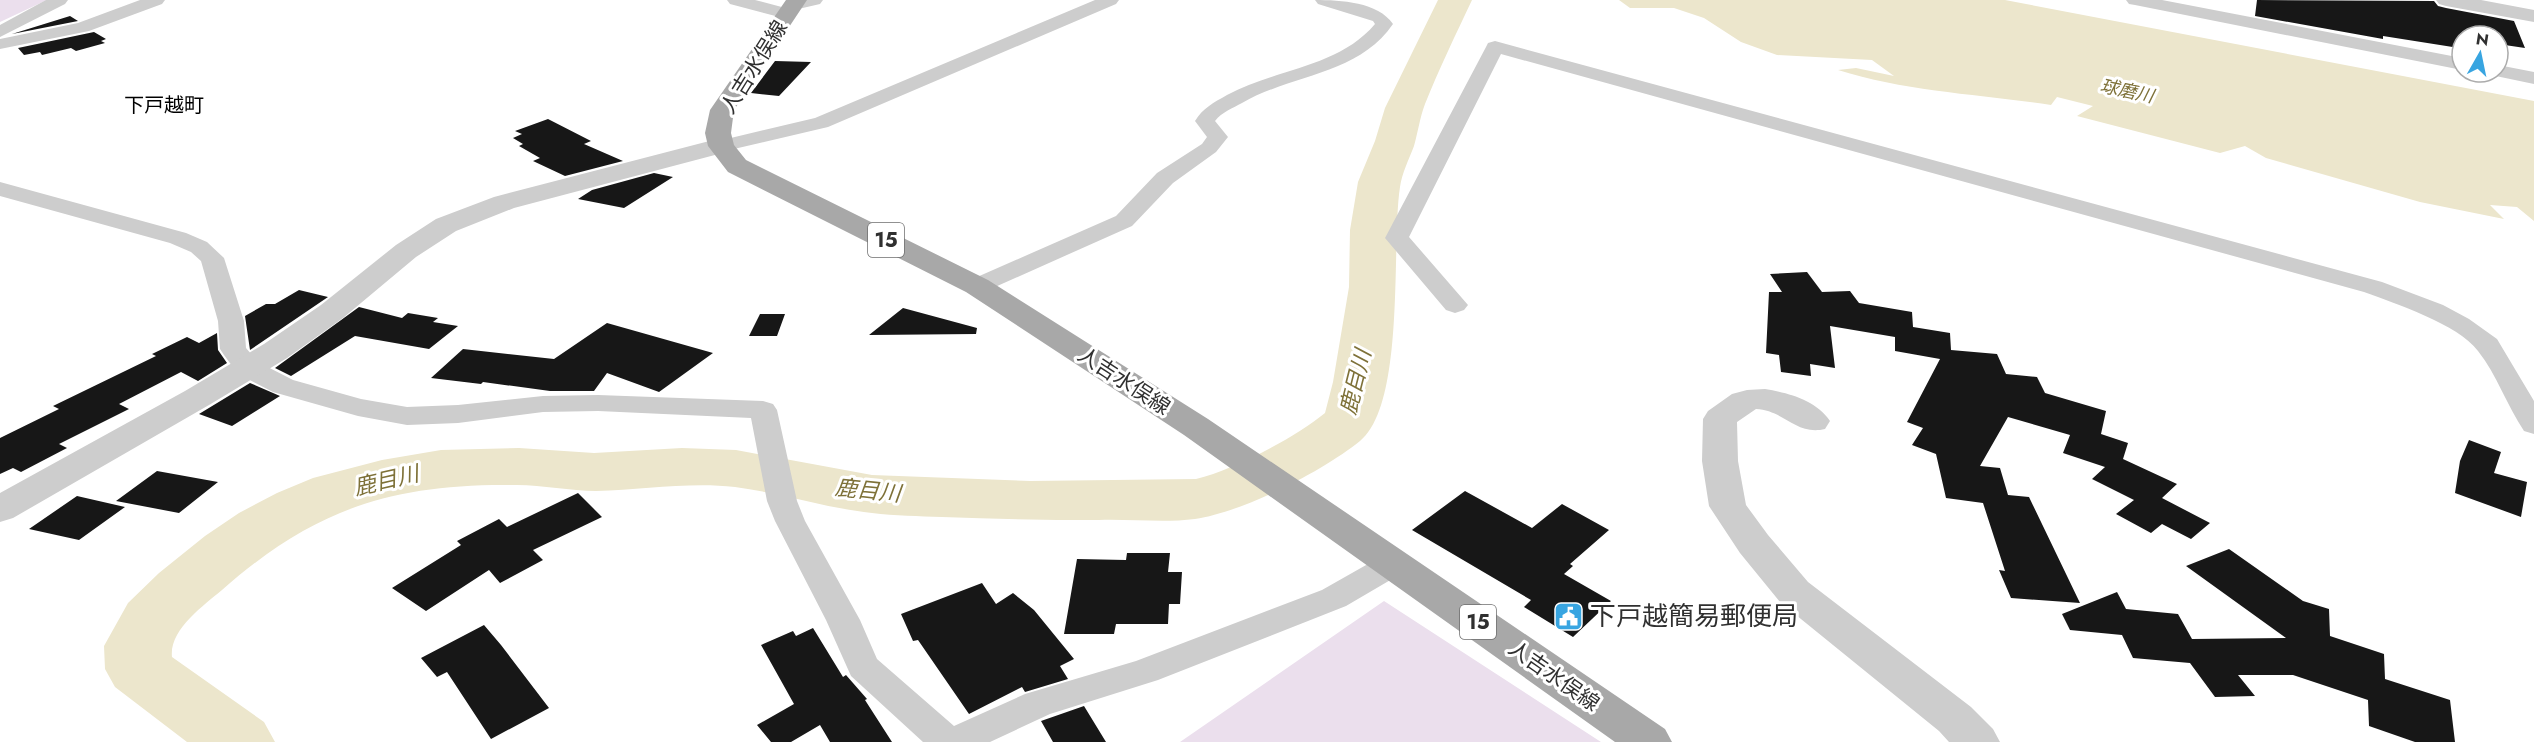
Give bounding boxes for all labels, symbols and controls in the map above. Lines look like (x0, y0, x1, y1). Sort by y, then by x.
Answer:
street label: 人吉水俣線 (713, 15, 795, 119)
north arrow (2450, 24, 2510, 84)
text: N (2474, 27, 2490, 52)
water label: 球磨川 (2098, 73, 2158, 110)
district label: 下戸越町 (124, 91, 204, 120)
road number: 15 (868, 223, 904, 257)
street label: 人吉水俣線 (1072, 340, 1176, 422)
water label: 鹿目川 (1331, 344, 1379, 418)
water label: 鹿目川 (350, 457, 424, 503)
water label: 鹿目川 (834, 471, 904, 510)
place label: 下戸越簡易郵便局 (1590, 597, 1798, 635)
public building icon: 下戸越簡易郵便局 (1553, 600, 1585, 632)
road number: 15 (1460, 605, 1496, 639)
street label: 人吉水俣線 (1502, 634, 1606, 718)

